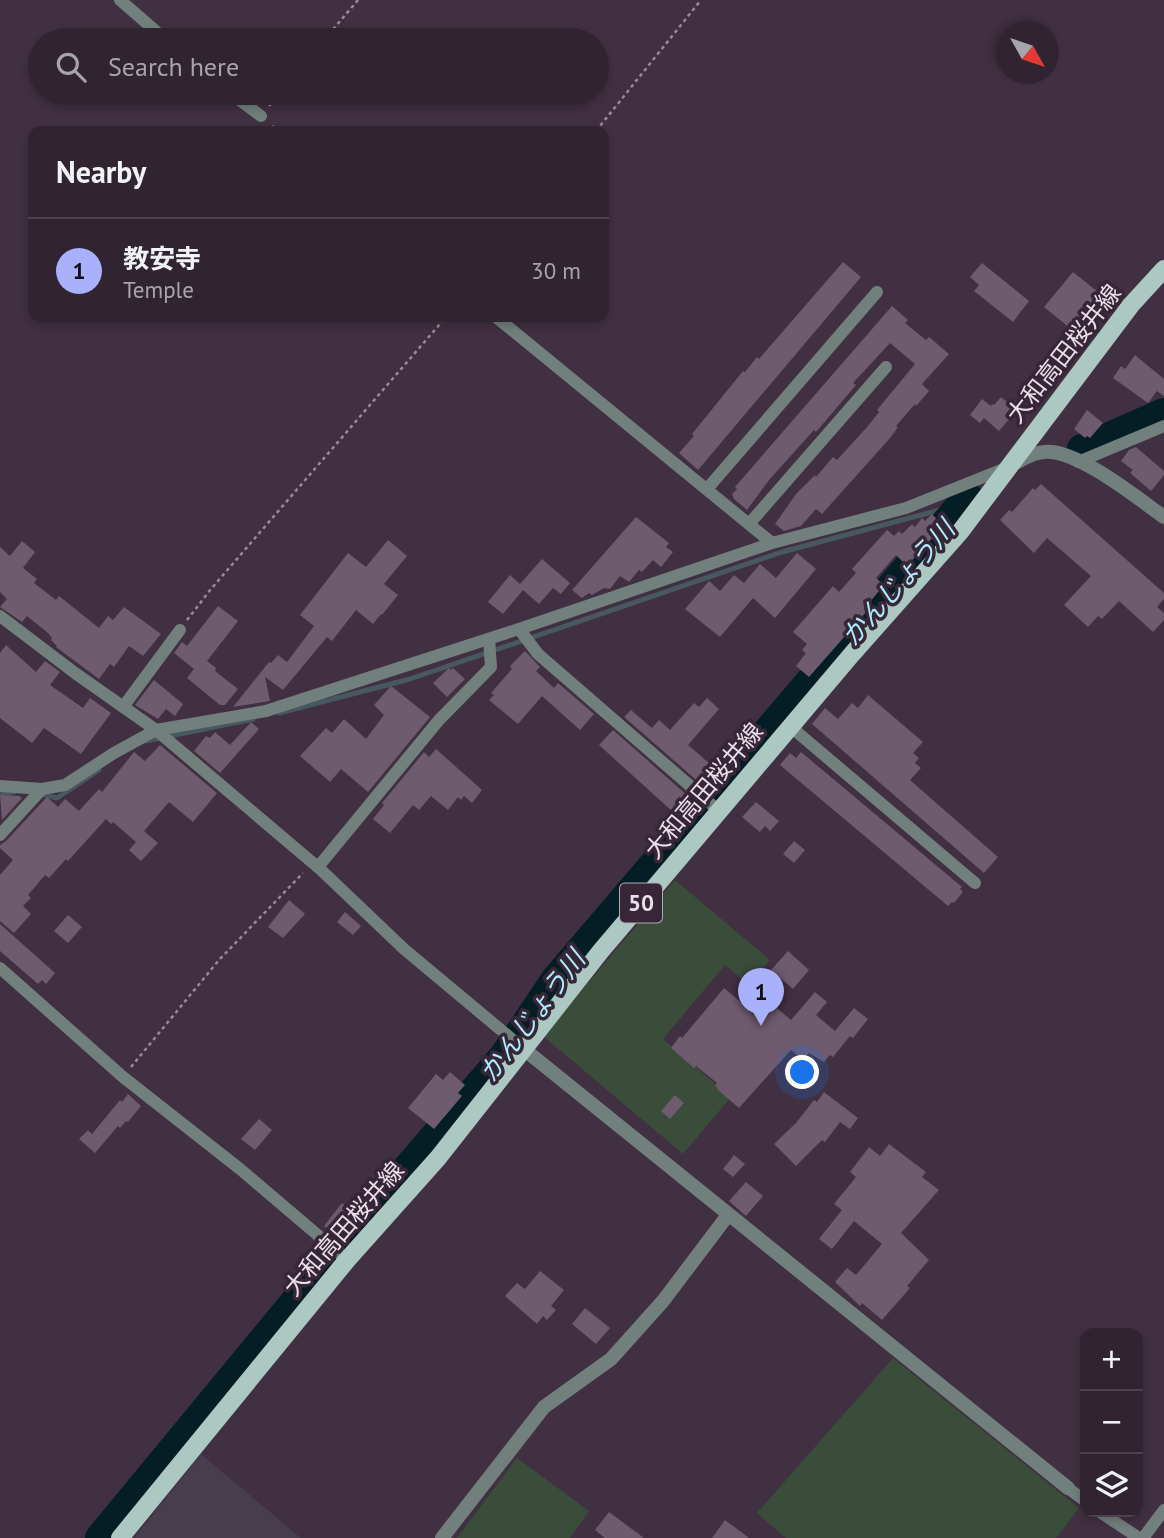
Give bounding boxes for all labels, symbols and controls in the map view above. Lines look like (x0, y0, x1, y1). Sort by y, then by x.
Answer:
north arrow (996, 21, 1059, 84)
search box (28, 28, 609, 105)
icon: search (52, 48, 90, 86)
text: Search here (108, 50, 239, 83)
text: Nearby (56, 152, 146, 191)
text: 教安寺 (123, 242, 201, 275)
text: 1 (72, 256, 86, 285)
text: 30 m (531, 256, 581, 285)
text: Temple (123, 275, 194, 304)
street label: 大和高田桜井線 (1000, 278, 1128, 429)
water label: かんじょう川 (834, 511, 963, 652)
street label: 大和高田桜井線 (638, 716, 769, 865)
road number: 50 (620, 884, 662, 922)
water label: かんじょう川 (471, 941, 594, 1088)
pin: 1 (738, 968, 784, 1026)
your location (785, 1055, 819, 1089)
street label: 大和高田桜井線 (277, 1155, 410, 1302)
map controls (1080, 1328, 1143, 1517)
button: + (1080, 1328, 1143, 1391)
button: − (1080, 1391, 1143, 1454)
button: layers (1080, 1454, 1143, 1517)

